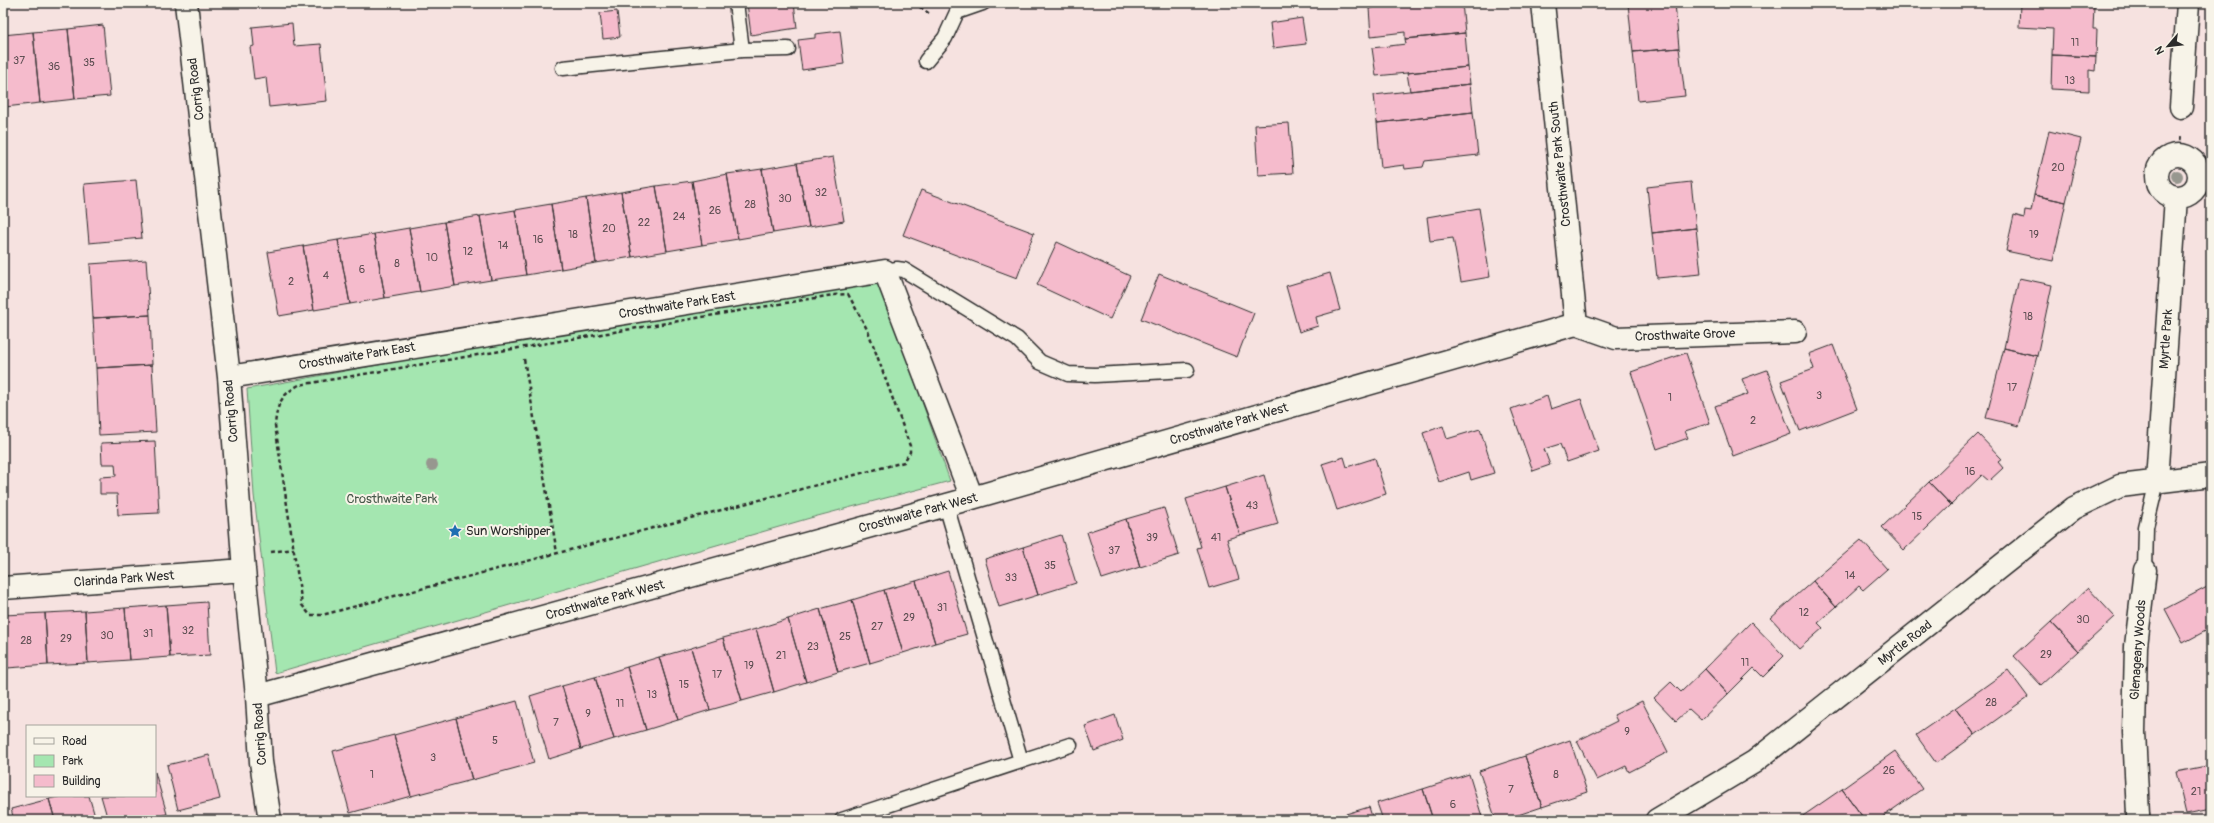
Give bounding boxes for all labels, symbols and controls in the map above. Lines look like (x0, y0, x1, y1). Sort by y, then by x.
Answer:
north arrow (2148, 26, 2188, 66)
house number: 11 (2071, 36, 2079, 49)
text: N (2152, 44, 2167, 57)
house number: 37 (13, 54, 25, 67)
house number: 35 (83, 56, 95, 69)
street label: Corrig Road (184, 57, 208, 121)
house number: 36 (48, 60, 60, 73)
house number: 13 (2065, 74, 2075, 87)
street label: Crosthwaite Park South (1545, 100, 1575, 228)
house number: 20 (2051, 161, 2065, 174)
house number: 32 (815, 186, 827, 199)
house number: 30 (778, 192, 792, 205)
house number: 28 (744, 198, 756, 211)
house number: 26 (709, 204, 721, 217)
house number: 24 (673, 210, 686, 223)
house number: 22 (638, 216, 650, 229)
house number: 20 (602, 222, 616, 235)
house number: 18 (568, 228, 578, 241)
house number: 19 (2029, 228, 2039, 241)
house number: 16 (533, 233, 543, 246)
house number: 14 (498, 239, 509, 252)
house number: 12 (463, 245, 473, 258)
house number: 10 (426, 251, 438, 264)
house number: 8 (394, 257, 400, 270)
house number: 6 (359, 263, 365, 276)
house number: 4 (323, 269, 330, 282)
house number: 2 (288, 275, 294, 288)
street label: Crosthwaite Park East (618, 288, 737, 322)
street label: Myrtle Park (2156, 308, 2176, 369)
house number: 18 (2023, 310, 2033, 323)
street label: Crosthwaite Grove (1635, 325, 1736, 345)
street label: Crosthwaite Park East (298, 339, 417, 373)
street label: Corrig Road (220, 379, 242, 443)
house number: 17 (2007, 381, 2017, 394)
house number: 3 (1816, 389, 1822, 402)
house number: 1 (1668, 391, 1672, 404)
street label: Crosthwaite Park West (1168, 399, 1291, 449)
house number: 2 (1750, 414, 1756, 427)
house number: 16 (1965, 465, 1975, 478)
street label: Crosthwaite Park West (857, 489, 980, 537)
park label: Crosthwaite Park (347, 491, 438, 507)
house number: 43 (1246, 499, 1258, 512)
house number: 15 (1912, 510, 1922, 523)
place icon: Sun Worshipper (447, 523, 463, 539)
place label: Sun Worshipper (466, 523, 551, 539)
house number: 39 (1146, 531, 1158, 544)
house number: 41 (1211, 531, 1221, 544)
house number: 37 (1108, 544, 1120, 557)
house number: 35 (1044, 559, 1056, 572)
street label: Clarinda Park West (73, 567, 176, 590)
house number: 14 (1845, 569, 1856, 582)
house number: 33 (1005, 571, 1017, 584)
street label: Crosthwaite Park West (544, 576, 667, 624)
street label: Glenageary Woods (2127, 599, 2149, 701)
house number: 31 (937, 601, 947, 614)
house number: 12 (1799, 606, 1809, 619)
house number: 29 (903, 611, 915, 624)
house number: 30 (2076, 613, 2090, 626)
street label: Myrtle Road (1875, 617, 1935, 669)
house number: 27 (871, 620, 883, 633)
house number: 32 (182, 624, 194, 637)
house number: 31 (143, 627, 153, 640)
house number: 30 (100, 629, 114, 642)
house number: 25 (839, 630, 851, 643)
house number: 29 (60, 632, 72, 645)
house number: 28 (20, 634, 32, 647)
house number: 23 (807, 640, 819, 653)
house number: 29 (2040, 648, 2052, 661)
house number: 21 (776, 649, 786, 662)
house number: 11 (1741, 656, 1749, 669)
house number: 19 (744, 659, 754, 672)
house number: 17 (712, 668, 722, 681)
house number: 15 (679, 678, 689, 691)
house number: 13 (647, 688, 657, 701)
house number: 28 (1985, 696, 1997, 709)
house number: 11 (616, 697, 624, 710)
street label: Corrig Road (250, 702, 270, 766)
house number: 9 (585, 707, 591, 720)
house number: 7 (553, 716, 559, 729)
legend (26, 725, 156, 797)
house number: 9 (1624, 725, 1630, 738)
text: Road (62, 734, 87, 749)
house number: 5 (492, 734, 498, 747)
house number: 3 (430, 751, 436, 764)
text: Park (62, 754, 83, 769)
house number: 26 (1883, 764, 1895, 777)
house number: 1 (370, 768, 374, 781)
house number: 8 (1553, 768, 1559, 781)
text: Building (62, 774, 101, 789)
house number: 7 (1508, 783, 1514, 796)
house number: 21 (2191, 785, 2201, 798)
house number: 6 (1450, 798, 1456, 811)

